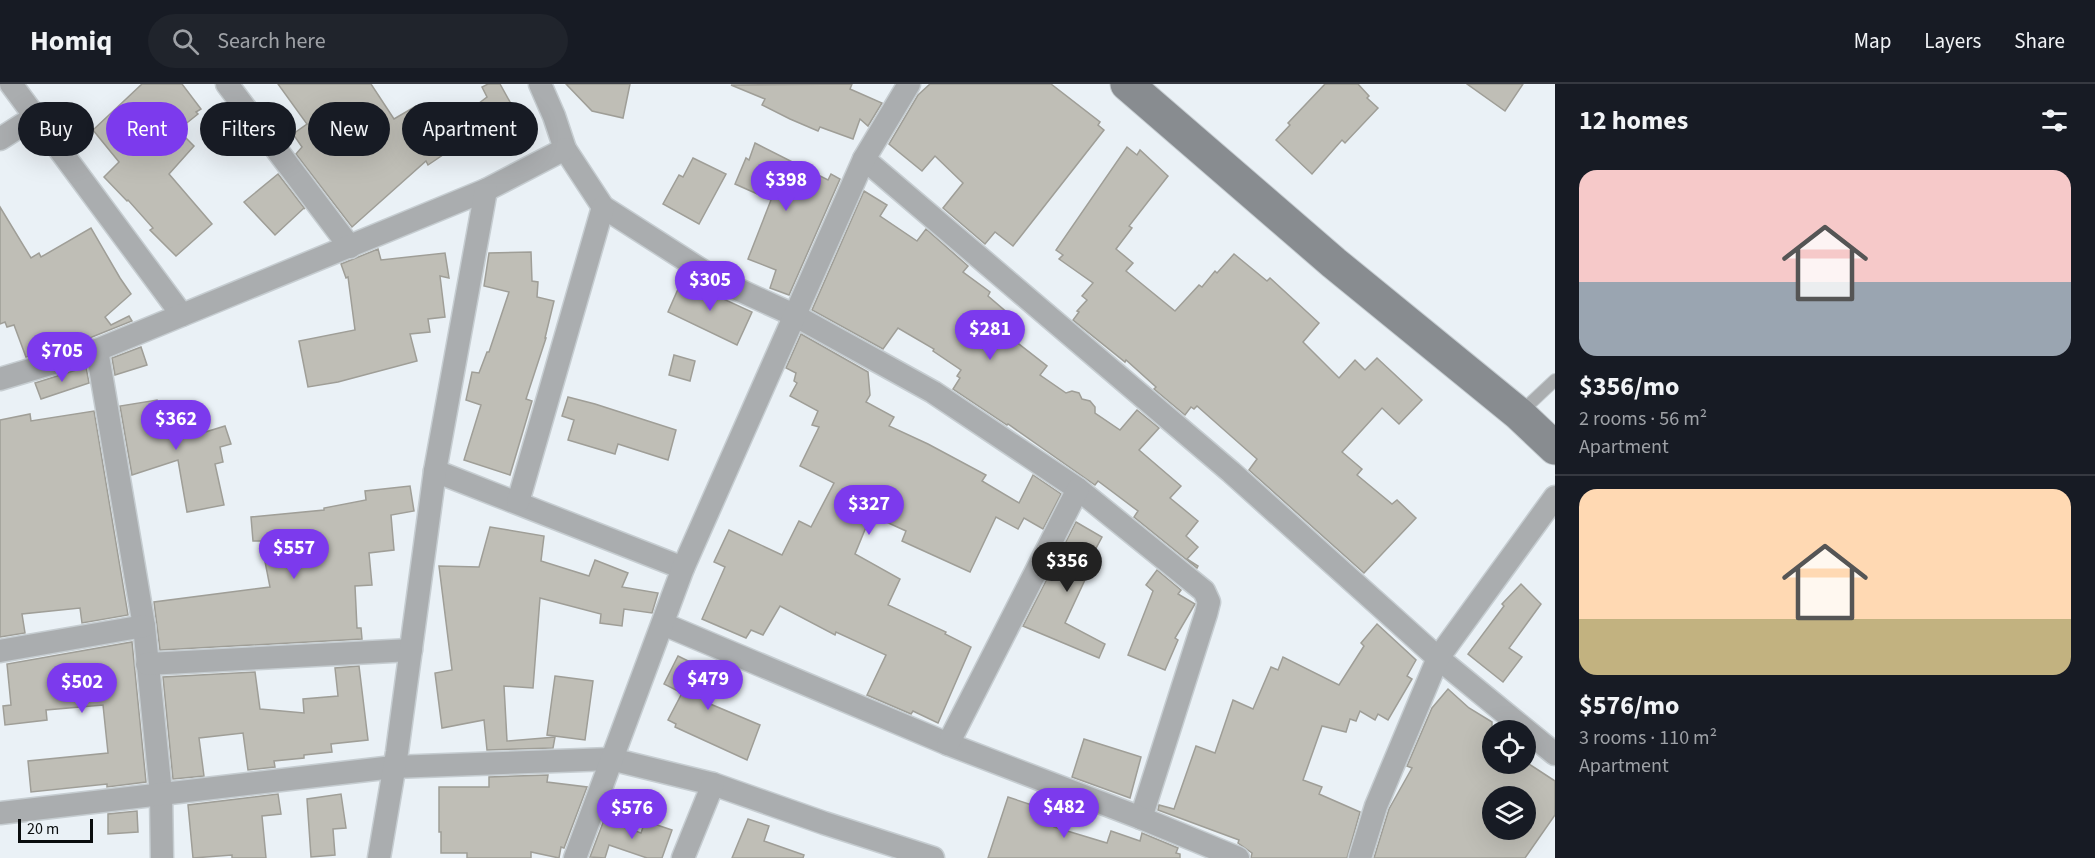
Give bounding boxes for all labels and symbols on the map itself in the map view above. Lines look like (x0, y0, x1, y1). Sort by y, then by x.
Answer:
pin: $398 (750, 161, 822, 212)
pin: $305 (674, 261, 746, 312)
pin: $281 (954, 310, 1026, 361)
pin: $705 (26, 332, 98, 383)
pin: $362 (140, 400, 212, 451)
pin: $327 (833, 485, 905, 536)
pin: $557 (258, 529, 330, 580)
pin: $356 (1031, 542, 1103, 593)
pin: $479 (672, 660, 744, 711)
pin: $502 (46, 663, 118, 714)
pin: $482 (1028, 788, 1100, 839)
pin: $576 (596, 789, 668, 840)
scale bar (18, 816, 93, 844)

